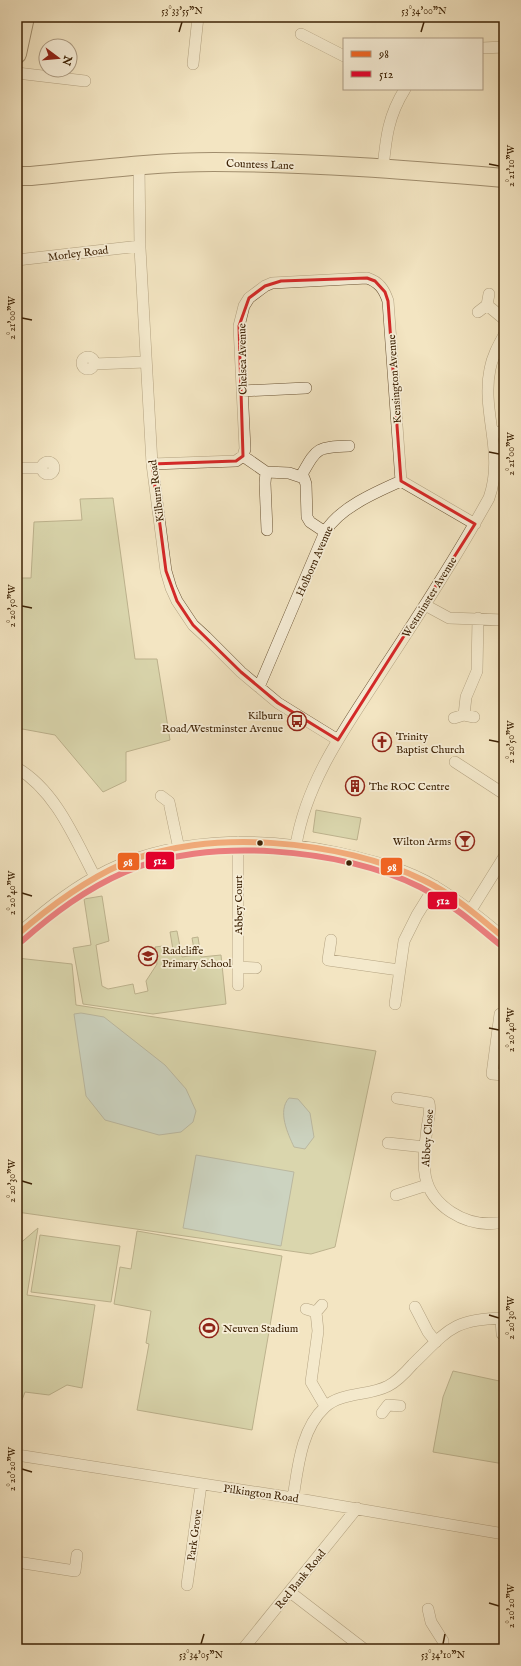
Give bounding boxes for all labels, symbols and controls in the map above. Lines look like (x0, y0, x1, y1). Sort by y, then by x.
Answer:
text: 53°33'55"N (161, 5, 203, 18)
text: 53°34'00"N (401, 5, 447, 18)
north arrow (38, 38, 78, 78)
legend (343, 38, 483, 90)
text: 98 (378, 47, 389, 62)
text: N (58, 53, 75, 67)
text: 512 (379, 67, 394, 82)
text: 2°21'10"W (505, 144, 518, 187)
street label: Countess Lane (226, 157, 294, 173)
street label: Morley Road (47, 243, 109, 265)
text: 2°21'00"W (6, 296, 19, 340)
street label: Chelsea Avenue (235, 323, 251, 395)
street label: Kensington Avenue (385, 334, 405, 424)
text: 2°21'00"W (505, 432, 518, 476)
street label: Kilburn Road (146, 459, 168, 523)
street label: Holborn Avenue (293, 524, 337, 599)
street label: Westminster Avenue (399, 555, 460, 641)
text: 2°20'50"W (6, 584, 19, 628)
place label: Kilburn Road/Westminster Avenue (162, 709, 283, 736)
bus stop icon: Kilburn Road/Westminster Avenue (286, 710, 308, 732)
text: 2°20'50"W (505, 720, 518, 764)
place label: Trinity Baptist Church (396, 730, 465, 757)
church icon: Trinity Baptist Church (371, 731, 393, 753)
building icon: The ROC Centre (344, 775, 366, 797)
place label: The ROC Centre (369, 780, 449, 794)
bar icon: Wilton Arms (454, 830, 476, 852)
place label: Wilton Arms (393, 835, 451, 849)
unlabelled marker (255, 838, 265, 848)
line badge: 512 (145, 851, 175, 870)
line badge: 98 (117, 852, 140, 871)
text: 512 (153, 854, 167, 868)
text: 98 (122, 856, 133, 870)
line badge: 98 (380, 857, 403, 876)
unlabelled marker (344, 858, 354, 868)
text: 98 (386, 861, 397, 875)
text: 2°20'40"W (6, 870, 19, 915)
street label: Abbey Court (232, 875, 246, 936)
line badge: 512 (427, 891, 458, 910)
text: 512 (436, 894, 450, 908)
place label: Radcliffe Primary School (162, 944, 231, 971)
school or university icon: Radcliffe Primary School (137, 945, 159, 967)
text: 2°20'40"W (505, 1007, 518, 1052)
street label: Abbey Close (419, 1109, 437, 1168)
text: 2°20'30"W (6, 1159, 19, 1203)
text: 2°20'30"W (505, 1296, 518, 1340)
sports icon: Neuven Stadium (198, 1317, 220, 1339)
place label: Neuven Stadium (223, 1322, 299, 1336)
text: 2°20'20"W (6, 1446, 19, 1491)
street label: Pilkington Road (222, 1482, 299, 1506)
street label: Park Grove (184, 1509, 206, 1562)
street label: Red Bank Road (272, 1547, 329, 1612)
text: 2°20'20"W (505, 1583, 518, 1628)
text: 53°34'05"N (179, 1649, 223, 1662)
text: 53°34'10"N (421, 1649, 465, 1662)

